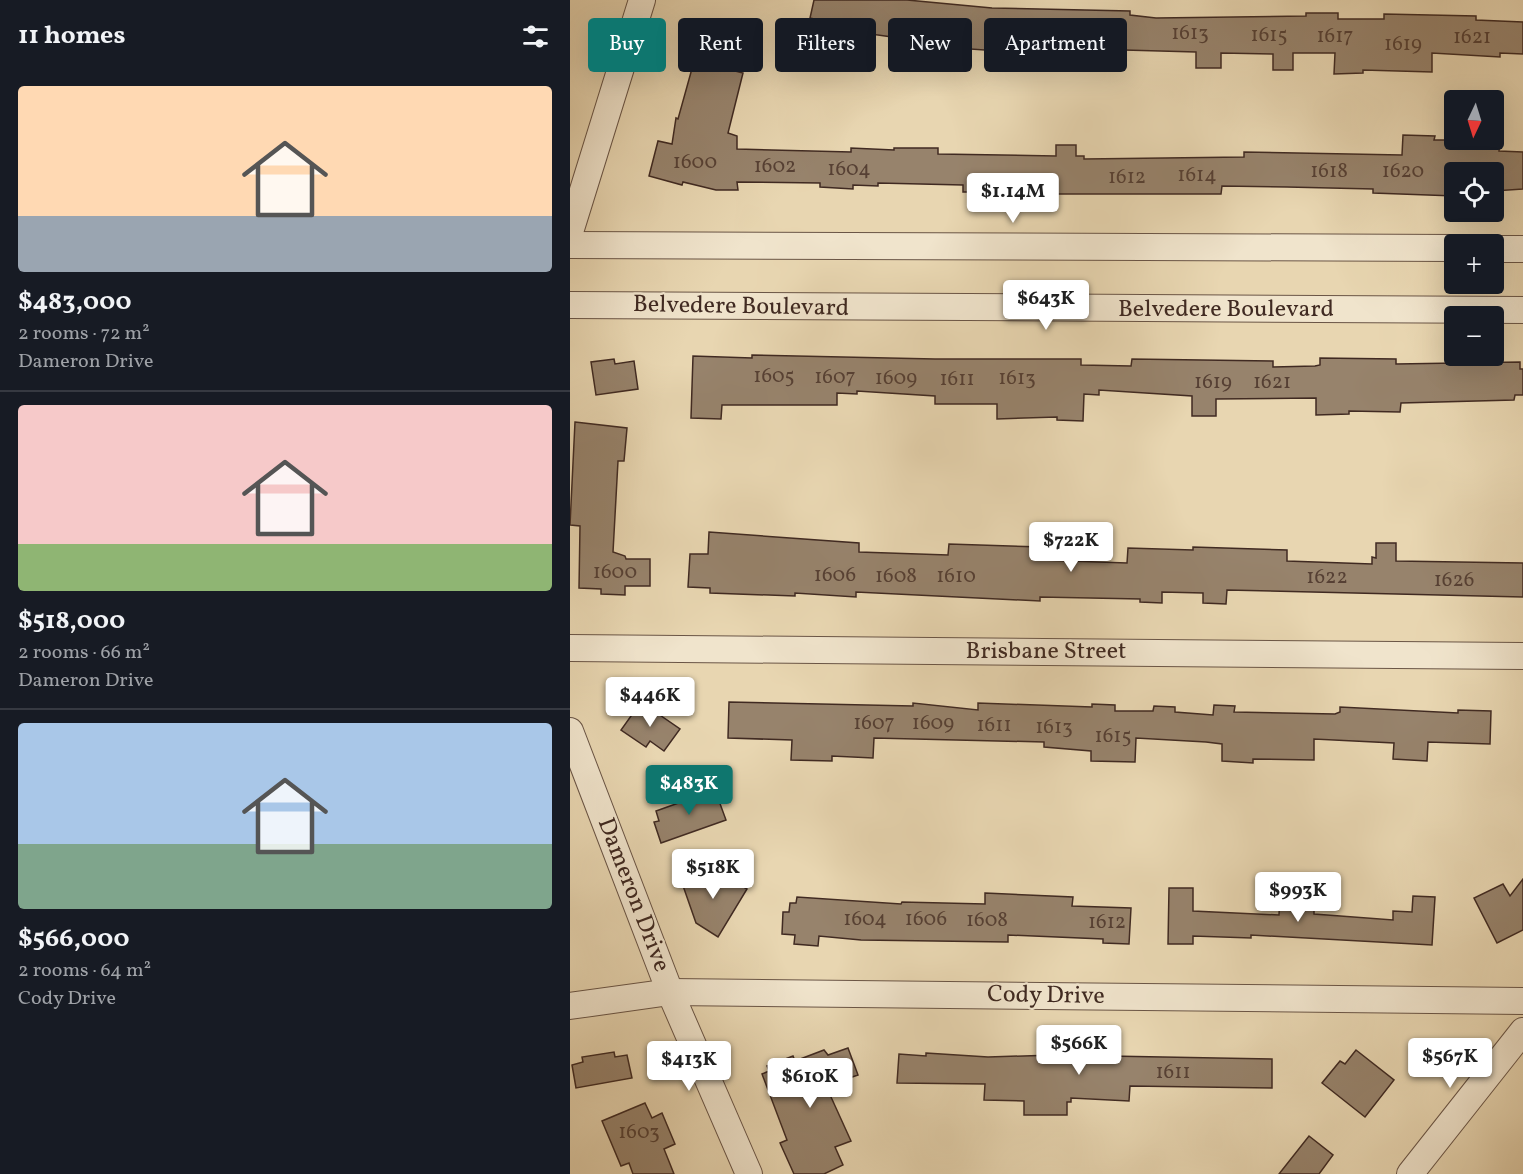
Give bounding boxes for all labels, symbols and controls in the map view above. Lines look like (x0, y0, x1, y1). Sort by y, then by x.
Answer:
text: 11 homes (18, 18, 125, 54)
chip: Buy (588, 18, 666, 72)
chip: Rent (678, 18, 763, 72)
chip: Filters (775, 18, 876, 72)
chip: New (888, 18, 972, 72)
chip: Apartment (984, 18, 1127, 72)
house number: 1613 (1171, 19, 1209, 48)
icon: filters (519, 20, 552, 53)
house number: 1615 (1250, 21, 1288, 50)
house number: 1617 (1316, 22, 1354, 51)
house number: 1621 (1453, 23, 1491, 52)
house number: 1619 (1384, 30, 1422, 59)
north arrow (1444, 90, 1504, 150)
map controls (1444, 90, 1504, 366)
icon: home (231, 125, 339, 233)
house number: 1600 (673, 148, 717, 177)
house number: 1602 (754, 152, 796, 181)
house number: 1604 (827, 155, 871, 184)
house number: 1618 (1310, 157, 1348, 186)
house number: 1620 (1382, 157, 1424, 186)
house number: 1614 (1177, 161, 1217, 190)
button: locate (1444, 162, 1504, 222)
house number: 1612 (1108, 163, 1146, 192)
pin: $1.14M (964, 173, 1062, 224)
text: $1.14M (981, 178, 1045, 206)
button: + (1444, 234, 1504, 294)
pin: $643K (1004, 280, 1088, 331)
text: $483,000 (18, 284, 132, 320)
text: $643K (1017, 285, 1075, 313)
street label: Belvedere Boulevard (633, 288, 849, 326)
street label: Belvedere Boulevard (1118, 293, 1334, 327)
button: − (1444, 306, 1504, 366)
text: 2 rooms · 72 m² (18, 320, 150, 348)
text: Dameron Drive (18, 348, 154, 376)
house number: 1605 (753, 362, 795, 391)
house number: 1607 (814, 363, 856, 392)
house number: 1609 (875, 364, 917, 393)
house number: 1613 (998, 364, 1036, 393)
house number: 1611 (939, 365, 975, 394)
house number: 1619 (1194, 368, 1232, 397)
house number: 1621 (1253, 368, 1291, 397)
icon: home (231, 444, 339, 552)
pin: $722K (1029, 522, 1113, 573)
text: $722K (1043, 527, 1099, 555)
house number: 1600 (593, 558, 637, 587)
house number: 1606 (814, 561, 856, 590)
house number: 1608 (875, 562, 917, 591)
house number: 1610 (936, 562, 976, 591)
house number: 1622 (1306, 563, 1348, 592)
house number: 1626 (1434, 566, 1474, 595)
text: $518,000 (18, 603, 125, 639)
street label: Brisbane Street (966, 635, 1127, 669)
text: 2 rooms · 66 m² (18, 639, 150, 667)
text: Dameron Drive (18, 667, 154, 695)
pin: $446K (608, 677, 692, 728)
text: $446K (620, 682, 680, 710)
house number: 1607 (853, 709, 895, 738)
house number: 1609 (912, 709, 954, 738)
house number: 1611 (976, 711, 1012, 740)
house number: 1613 (1035, 713, 1073, 742)
house number: 1615 (1094, 722, 1132, 751)
icon: home (231, 762, 339, 870)
pin: $483K (647, 765, 731, 816)
text: $483K (660, 770, 718, 798)
street label: Dameron Drive (588, 813, 678, 977)
pin: $518K (671, 849, 755, 900)
text: $518K (686, 854, 740, 882)
pin: $993K (1256, 872, 1340, 923)
text: $993K (1269, 877, 1327, 905)
house number: 1604 (843, 905, 887, 934)
house number: 1606 (905, 905, 947, 934)
house number: 1608 (966, 906, 1008, 935)
house number: 1612 (1088, 908, 1126, 937)
text: $566,000 (18, 921, 130, 957)
text: 2 rooms · 64 m² (18, 957, 151, 985)
street label: Cody Drive (987, 978, 1105, 1014)
text: Cody Drive (18, 985, 116, 1013)
pin: $566K (1037, 1025, 1121, 1076)
text: $566K (1050, 1030, 1108, 1058)
pin: $567K (1408, 1038, 1492, 1089)
pin: $413K (647, 1041, 731, 1092)
text: $567K (1422, 1043, 1478, 1071)
text: $413K (661, 1046, 717, 1074)
pin: $610K (768, 1058, 852, 1109)
house number: 1611 (1155, 1058, 1191, 1087)
text: $610K (782, 1063, 838, 1091)
house number: 1603 (618, 1118, 660, 1147)

